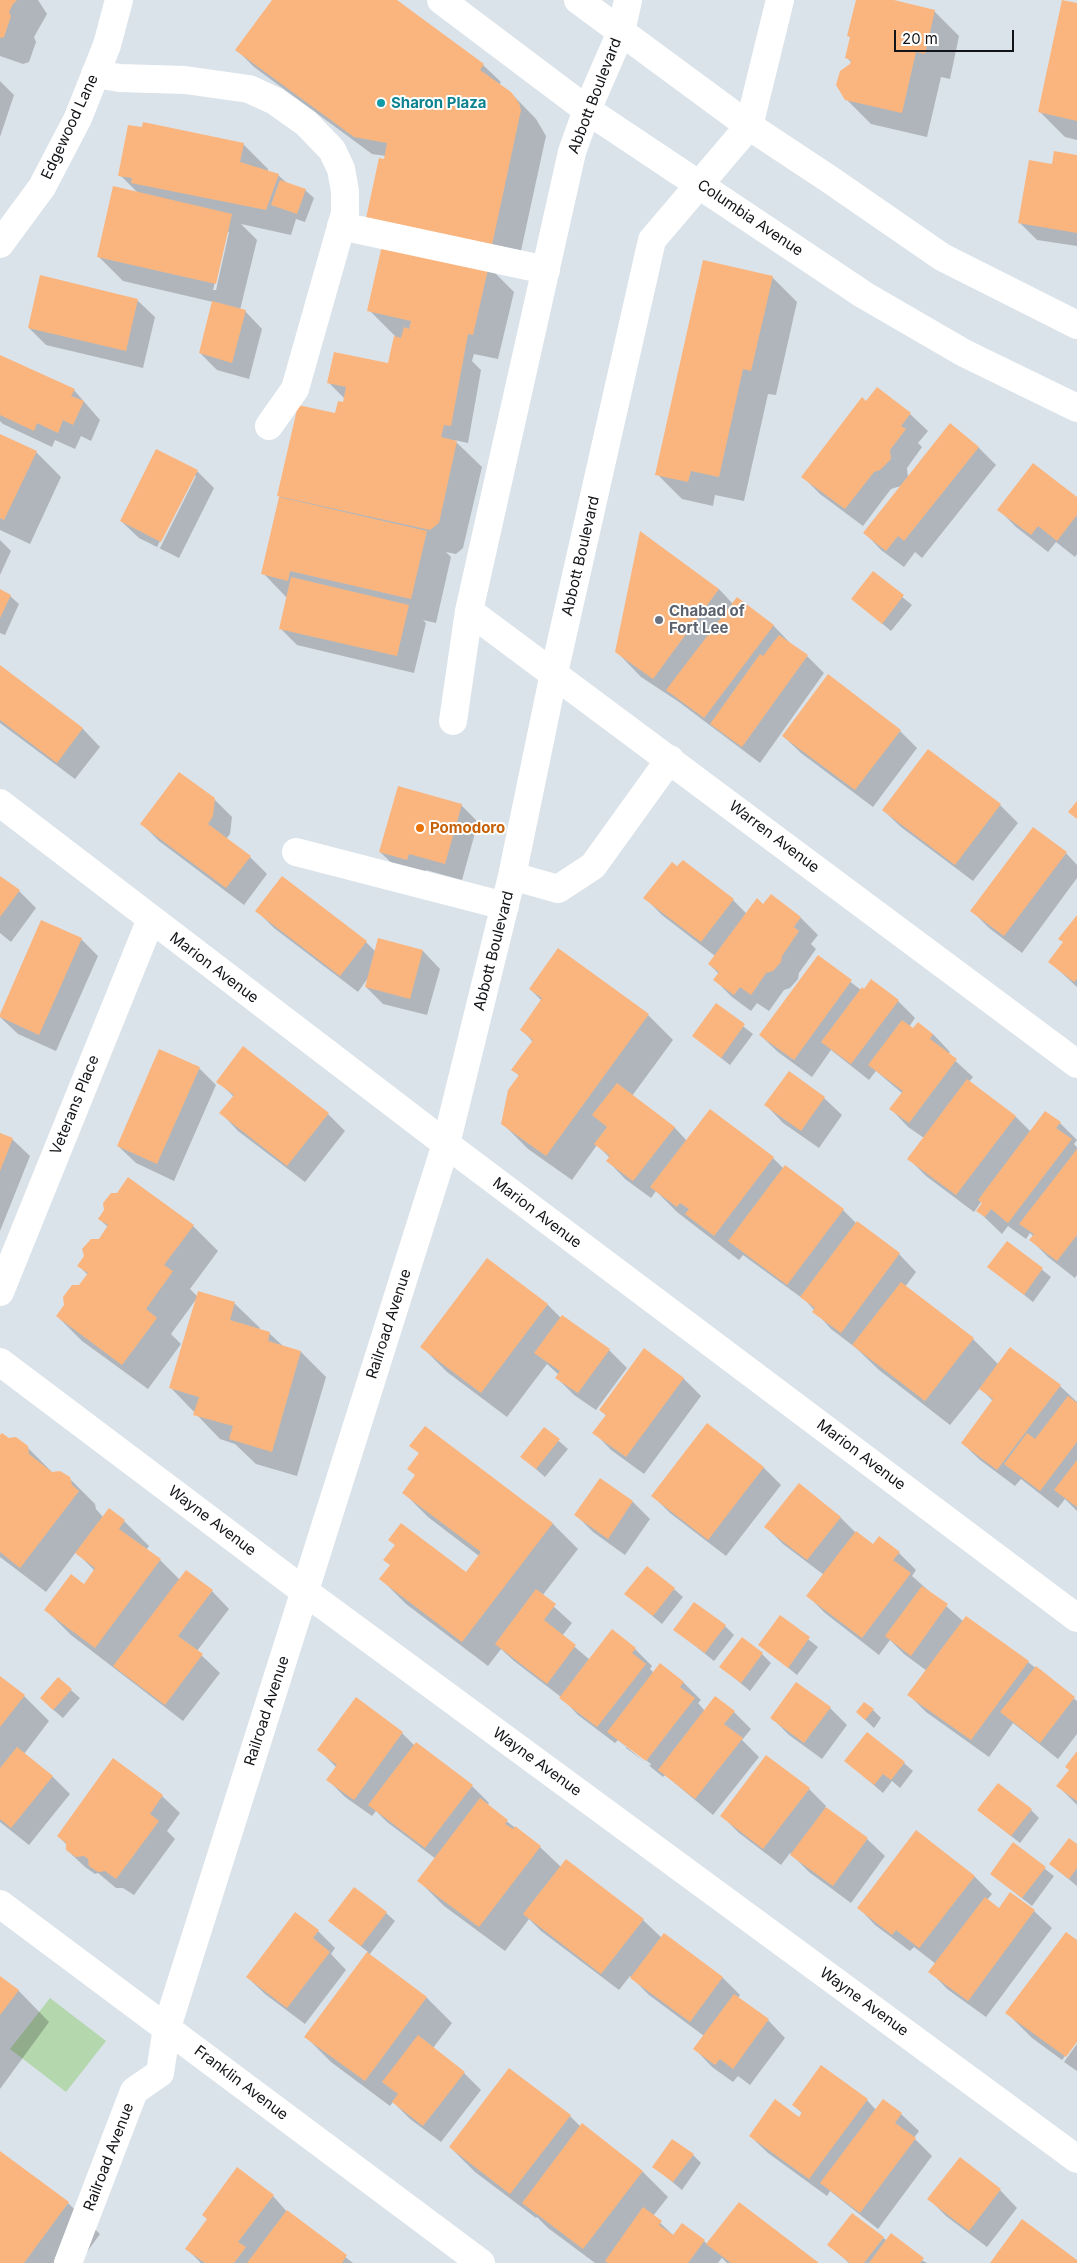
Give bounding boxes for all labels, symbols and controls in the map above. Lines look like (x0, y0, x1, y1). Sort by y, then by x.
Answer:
scale bar (897, 20, 1017, 52)
text: 20 m (902, 29, 938, 48)
street label: Abbott Boulevard (565, 36, 625, 156)
street label: Edgewood Lane (38, 72, 102, 182)
place label: Sharon Plaza (391, 94, 486, 112)
marker: Sharon Plaza (375, 97, 387, 109)
street label: Columbia Avenue (694, 176, 806, 260)
street label: Abbott Boulevard (558, 494, 604, 618)
place label: Chabad of Fort Lee (669, 602, 745, 637)
marker: Chabad of Fort Lee (653, 614, 665, 626)
street label: Warren Avenue (725, 797, 823, 877)
place label: Pomodoro (430, 819, 505, 837)
marker: Pomodoro (414, 822, 426, 834)
street label: Abbott Boulevard (470, 889, 518, 1013)
street label: Marion Avenue (166, 929, 262, 1007)
street label: Veterans Place (47, 1053, 103, 1157)
street label: Marion Avenue (489, 1174, 585, 1252)
street label: Railroad Avenue (363, 1267, 415, 1381)
street label: Marion Avenue (813, 1416, 909, 1494)
street label: Wayne Avenue (165, 1482, 259, 1560)
street label: Railroad Avenue (241, 1654, 293, 1768)
street label: Wayne Avenue (489, 1724, 585, 1800)
street label: Wayne Avenue (816, 1964, 912, 2040)
street label: Franklin Avenue (191, 2042, 291, 2124)
street label: Railroad Avenue (80, 2100, 138, 2214)

